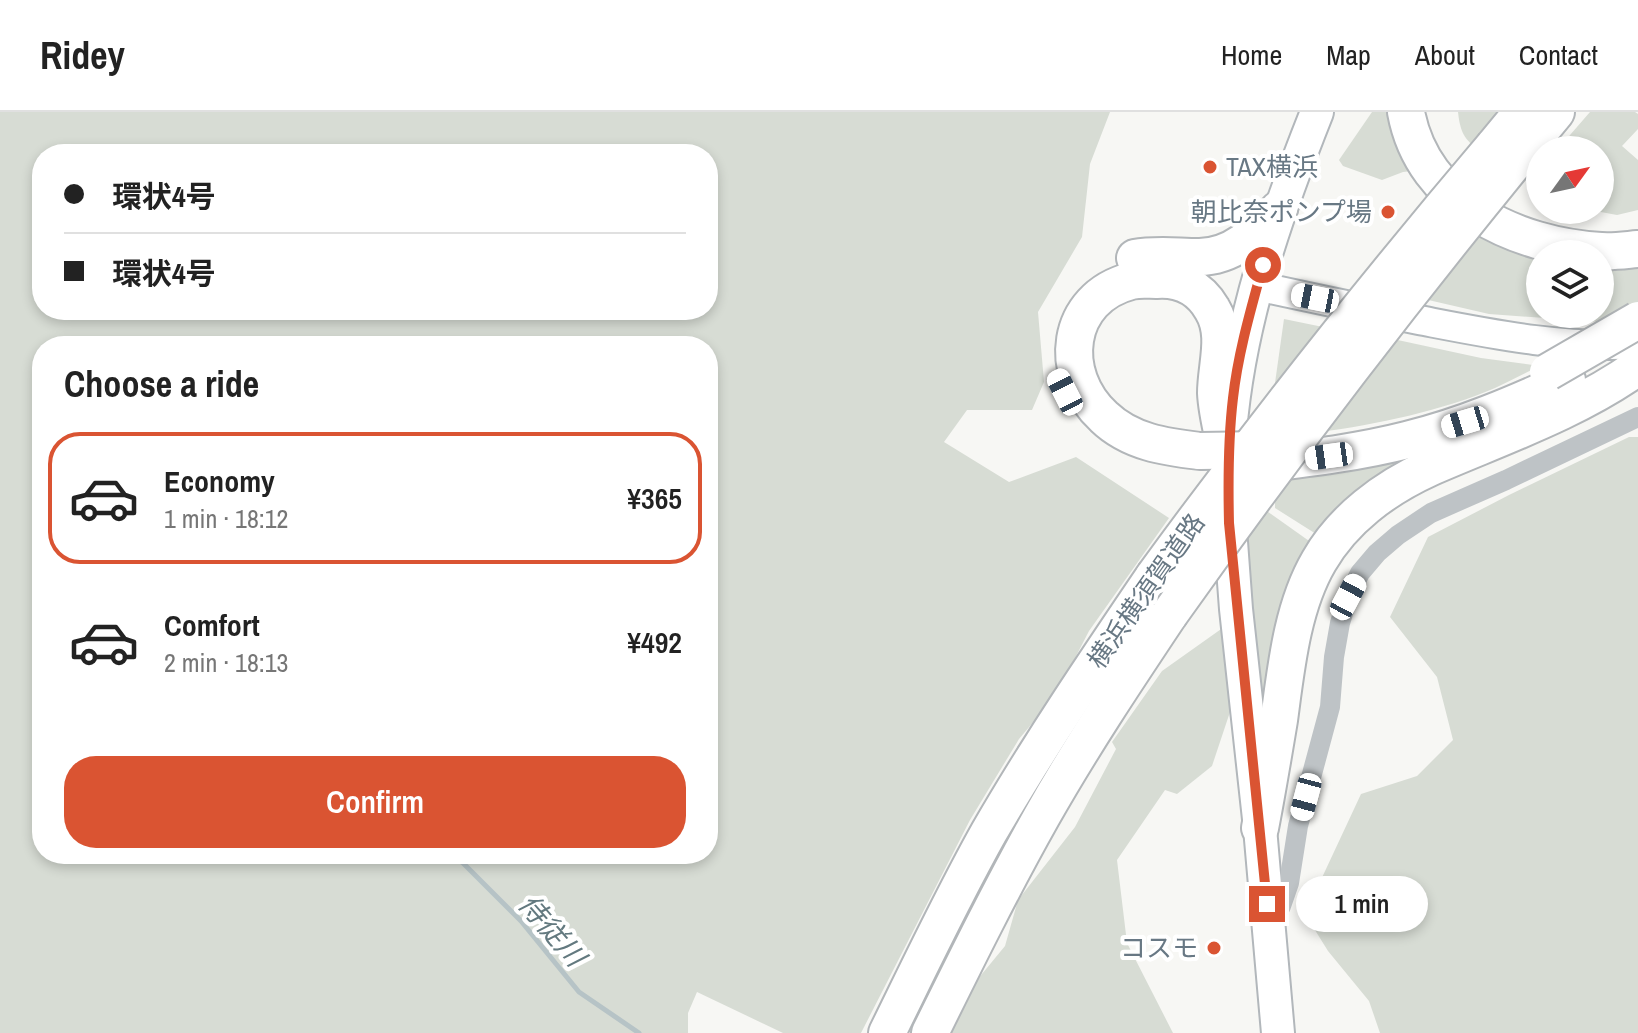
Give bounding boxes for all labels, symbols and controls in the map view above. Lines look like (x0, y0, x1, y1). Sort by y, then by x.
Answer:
text: Ridey (40, 30, 125, 81)
text: Home (1221, 36, 1282, 74)
text: Map (1326, 36, 1371, 74)
text: About (1415, 36, 1475, 74)
text: Contact (1519, 36, 1598, 74)
north arrow (1526, 136, 1614, 224)
map controls (1526, 136, 1614, 328)
place label: TAX横浜 (1226, 149, 1318, 184)
marker: TAX横浜 (1201, 158, 1219, 176)
text: 環状4号 (112, 176, 216, 216)
place label: 朝比奈ポンプ場 (1191, 194, 1372, 229)
marker: 朝比奈ポンプ場 (1379, 203, 1397, 221)
button: layers (1526, 240, 1614, 328)
route start (1245, 247, 1281, 283)
text: 環状4号 (112, 253, 216, 293)
car (1289, 282, 1341, 314)
text: Choose a ride (64, 360, 259, 408)
car (1043, 365, 1087, 419)
car (1439, 404, 1491, 440)
car (1304, 441, 1354, 471)
text: Economy (164, 461, 275, 501)
icon: car (68, 462, 140, 534)
text: ¥365 (627, 478, 682, 518)
text: 1 min · 18:12 (164, 501, 288, 536)
street label: 横浜横須賀道路 (1079, 506, 1212, 675)
car (1326, 570, 1370, 624)
text: Comfort (164, 605, 260, 645)
icon: car (68, 606, 140, 678)
text: ¥492 (627, 622, 682, 662)
text: 2 min · 18:13 (164, 645, 288, 680)
button: Confirm (64, 756, 686, 848)
car (1288, 771, 1324, 823)
callout: 1 min (1295, 876, 1427, 932)
water label: 侍従川 (510, 886, 596, 976)
route end (1249, 886, 1285, 922)
text: 1 min (1335, 886, 1389, 921)
place label: コスモ (1120, 930, 1198, 965)
marker: コスモ (1205, 939, 1223, 957)

